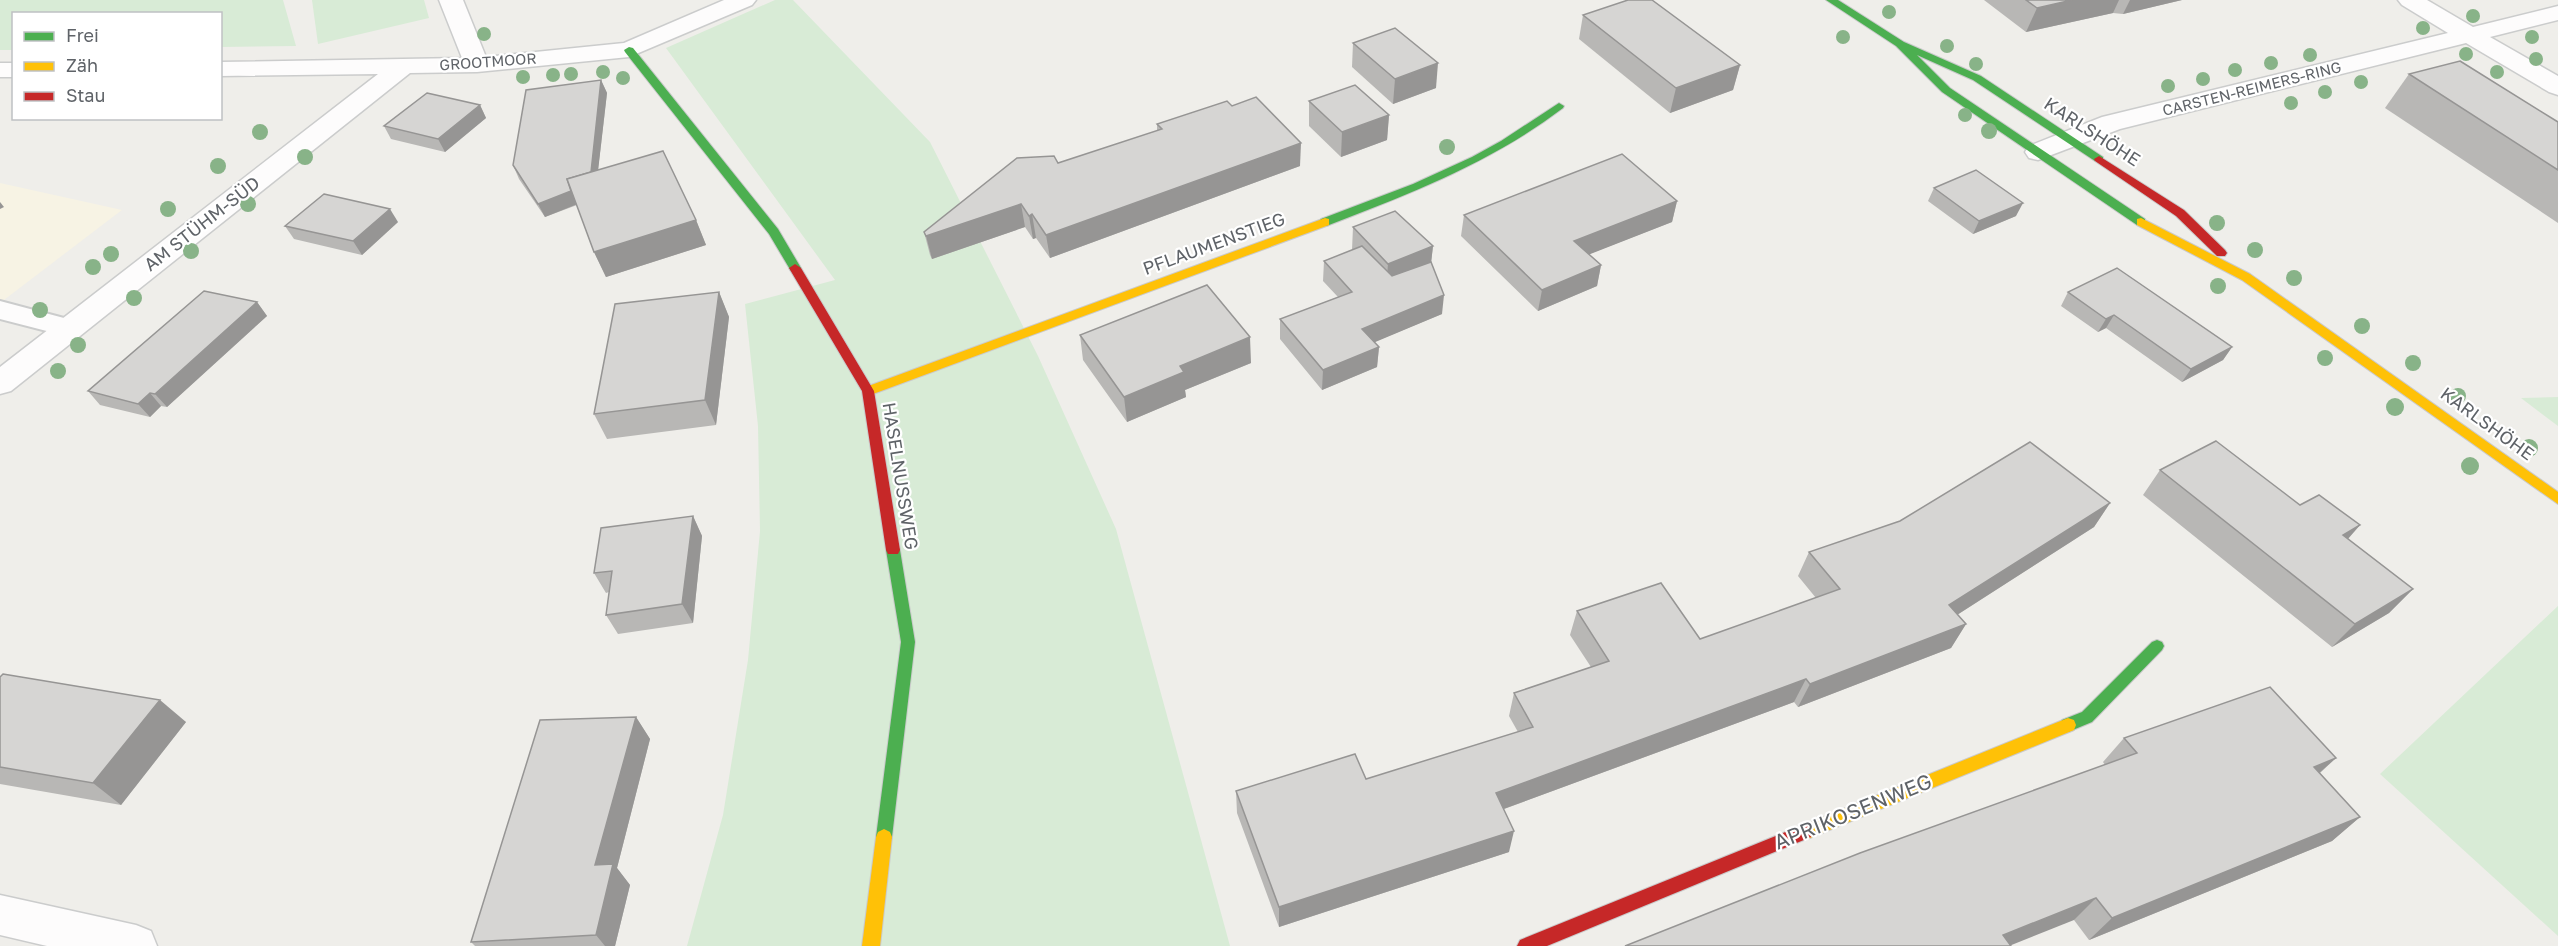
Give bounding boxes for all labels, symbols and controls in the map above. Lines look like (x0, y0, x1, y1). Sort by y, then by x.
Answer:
legend (12, 12, 222, 120)
text: Frei (66, 24, 99, 46)
street label: GROOTMOOR (439, 49, 537, 73)
text: Zäh (66, 54, 98, 76)
street label: CARSTEN-REIMERS-RING (2160, 57, 2343, 119)
text: Stau (66, 84, 105, 106)
street label: KARLSHÖHE (2040, 92, 2145, 170)
street label: AM STÜHM-SÜD (139, 171, 264, 275)
street label: PFLAUMENSTIEG (1139, 207, 1288, 279)
street label: KARLSHÖHE (2437, 382, 2539, 464)
street label: HASELNUSSWEG (878, 401, 923, 551)
street label: APRIKOSENWEG (1770, 768, 1935, 855)

